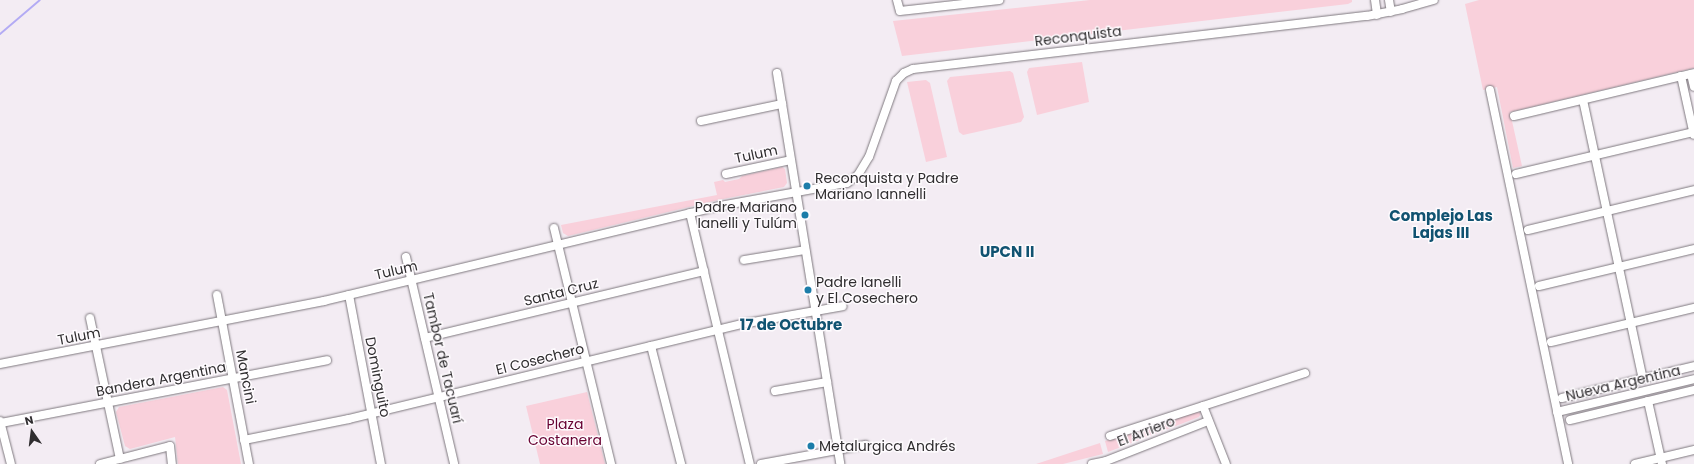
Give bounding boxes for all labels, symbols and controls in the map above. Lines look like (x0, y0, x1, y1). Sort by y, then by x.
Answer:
street label: Reconquista (1034, 22, 1122, 50)
street label: Tulum (733, 141, 779, 167)
place label: Reconquista y Padre Mariano Iannelli (815, 170, 959, 202)
marker: Reconquista y Padre Mariano Iannelli (802, 181, 812, 191)
place label: Padre Mariano Ianelli y Tulúm (695, 199, 797, 232)
district label: Complejo Las Lajas III (1389, 206, 1493, 241)
marker: Padre Mariano Ianelli y Tulúm (800, 210, 810, 220)
district label: UPCN II (980, 243, 1034, 261)
street label: Tulum (373, 257, 419, 283)
place label: Padre Ianelli y El Cosechero (816, 274, 918, 306)
street label: Santa Cruz (522, 275, 600, 309)
marker: Padre Ianelli y El Cosechero (803, 285, 813, 295)
street label: Tambor de Tacuarí (420, 291, 466, 425)
district label: 17 de Octubre (740, 316, 842, 334)
street label: Tulum (56, 324, 102, 348)
street label: Dominguito (362, 335, 394, 419)
street label: El Cosechero (494, 340, 586, 378)
street label: Mancini (233, 348, 259, 406)
street label: Bandera Argentina (94, 358, 228, 400)
street label: Nueva Argentina (1564, 362, 1682, 404)
north arrow (12, 412, 52, 452)
text: N (23, 412, 35, 429)
street label: El Arriero (1115, 412, 1177, 450)
park label: Plaza Costanera (528, 416, 602, 448)
place label: Metalurgica Andrés (819, 438, 956, 454)
marker: Metalurgica Andrés (806, 441, 816, 451)

